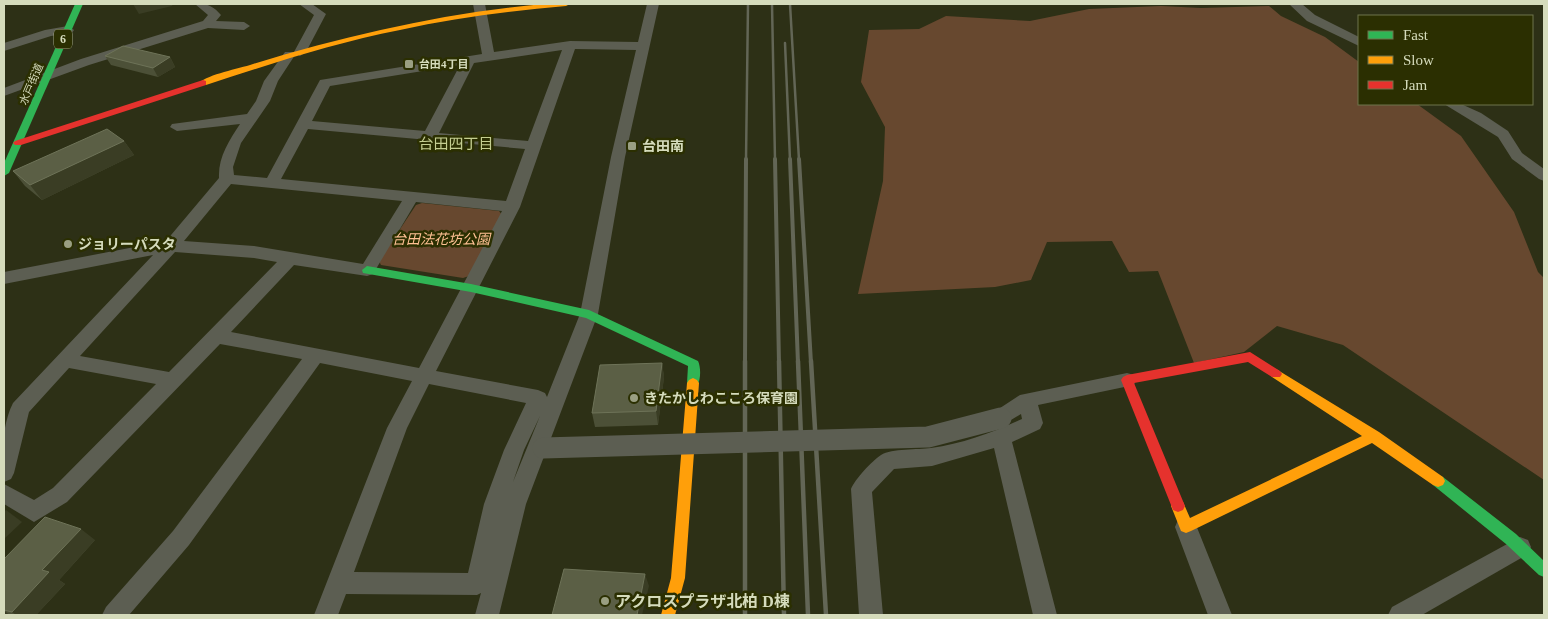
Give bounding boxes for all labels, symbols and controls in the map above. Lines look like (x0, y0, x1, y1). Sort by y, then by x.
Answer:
legend (1358, 15, 1533, 105)
text: Fast (1403, 27, 1429, 43)
road number: 6 (54, 30, 72, 48)
text: Slow (1403, 52, 1434, 68)
marker: 台田4丁目 (403, 58, 415, 70)
place label: 台田4丁目 (419, 58, 469, 70)
street label: 水戸街道 (17, 61, 45, 107)
text: Jam (1403, 77, 1427, 93)
district label: 台田四丁目 (418, 136, 494, 152)
place label: 台田南 (642, 139, 684, 154)
marker: 台田南 (626, 140, 638, 152)
park label: 台田法花坊公園 (392, 232, 492, 247)
place label: ジョリーパスタ (78, 237, 176, 252)
marker: ジョリーパスタ (62, 238, 74, 250)
place label: きたかしわこころ保育園 (644, 391, 798, 406)
marker: きたかしわこころ保育園 (628, 392, 640, 404)
place label: アクロスプラザ北柏 D棟 (615, 592, 790, 610)
marker: アクロスプラザ北柏 D棟 (599, 595, 611, 607)

